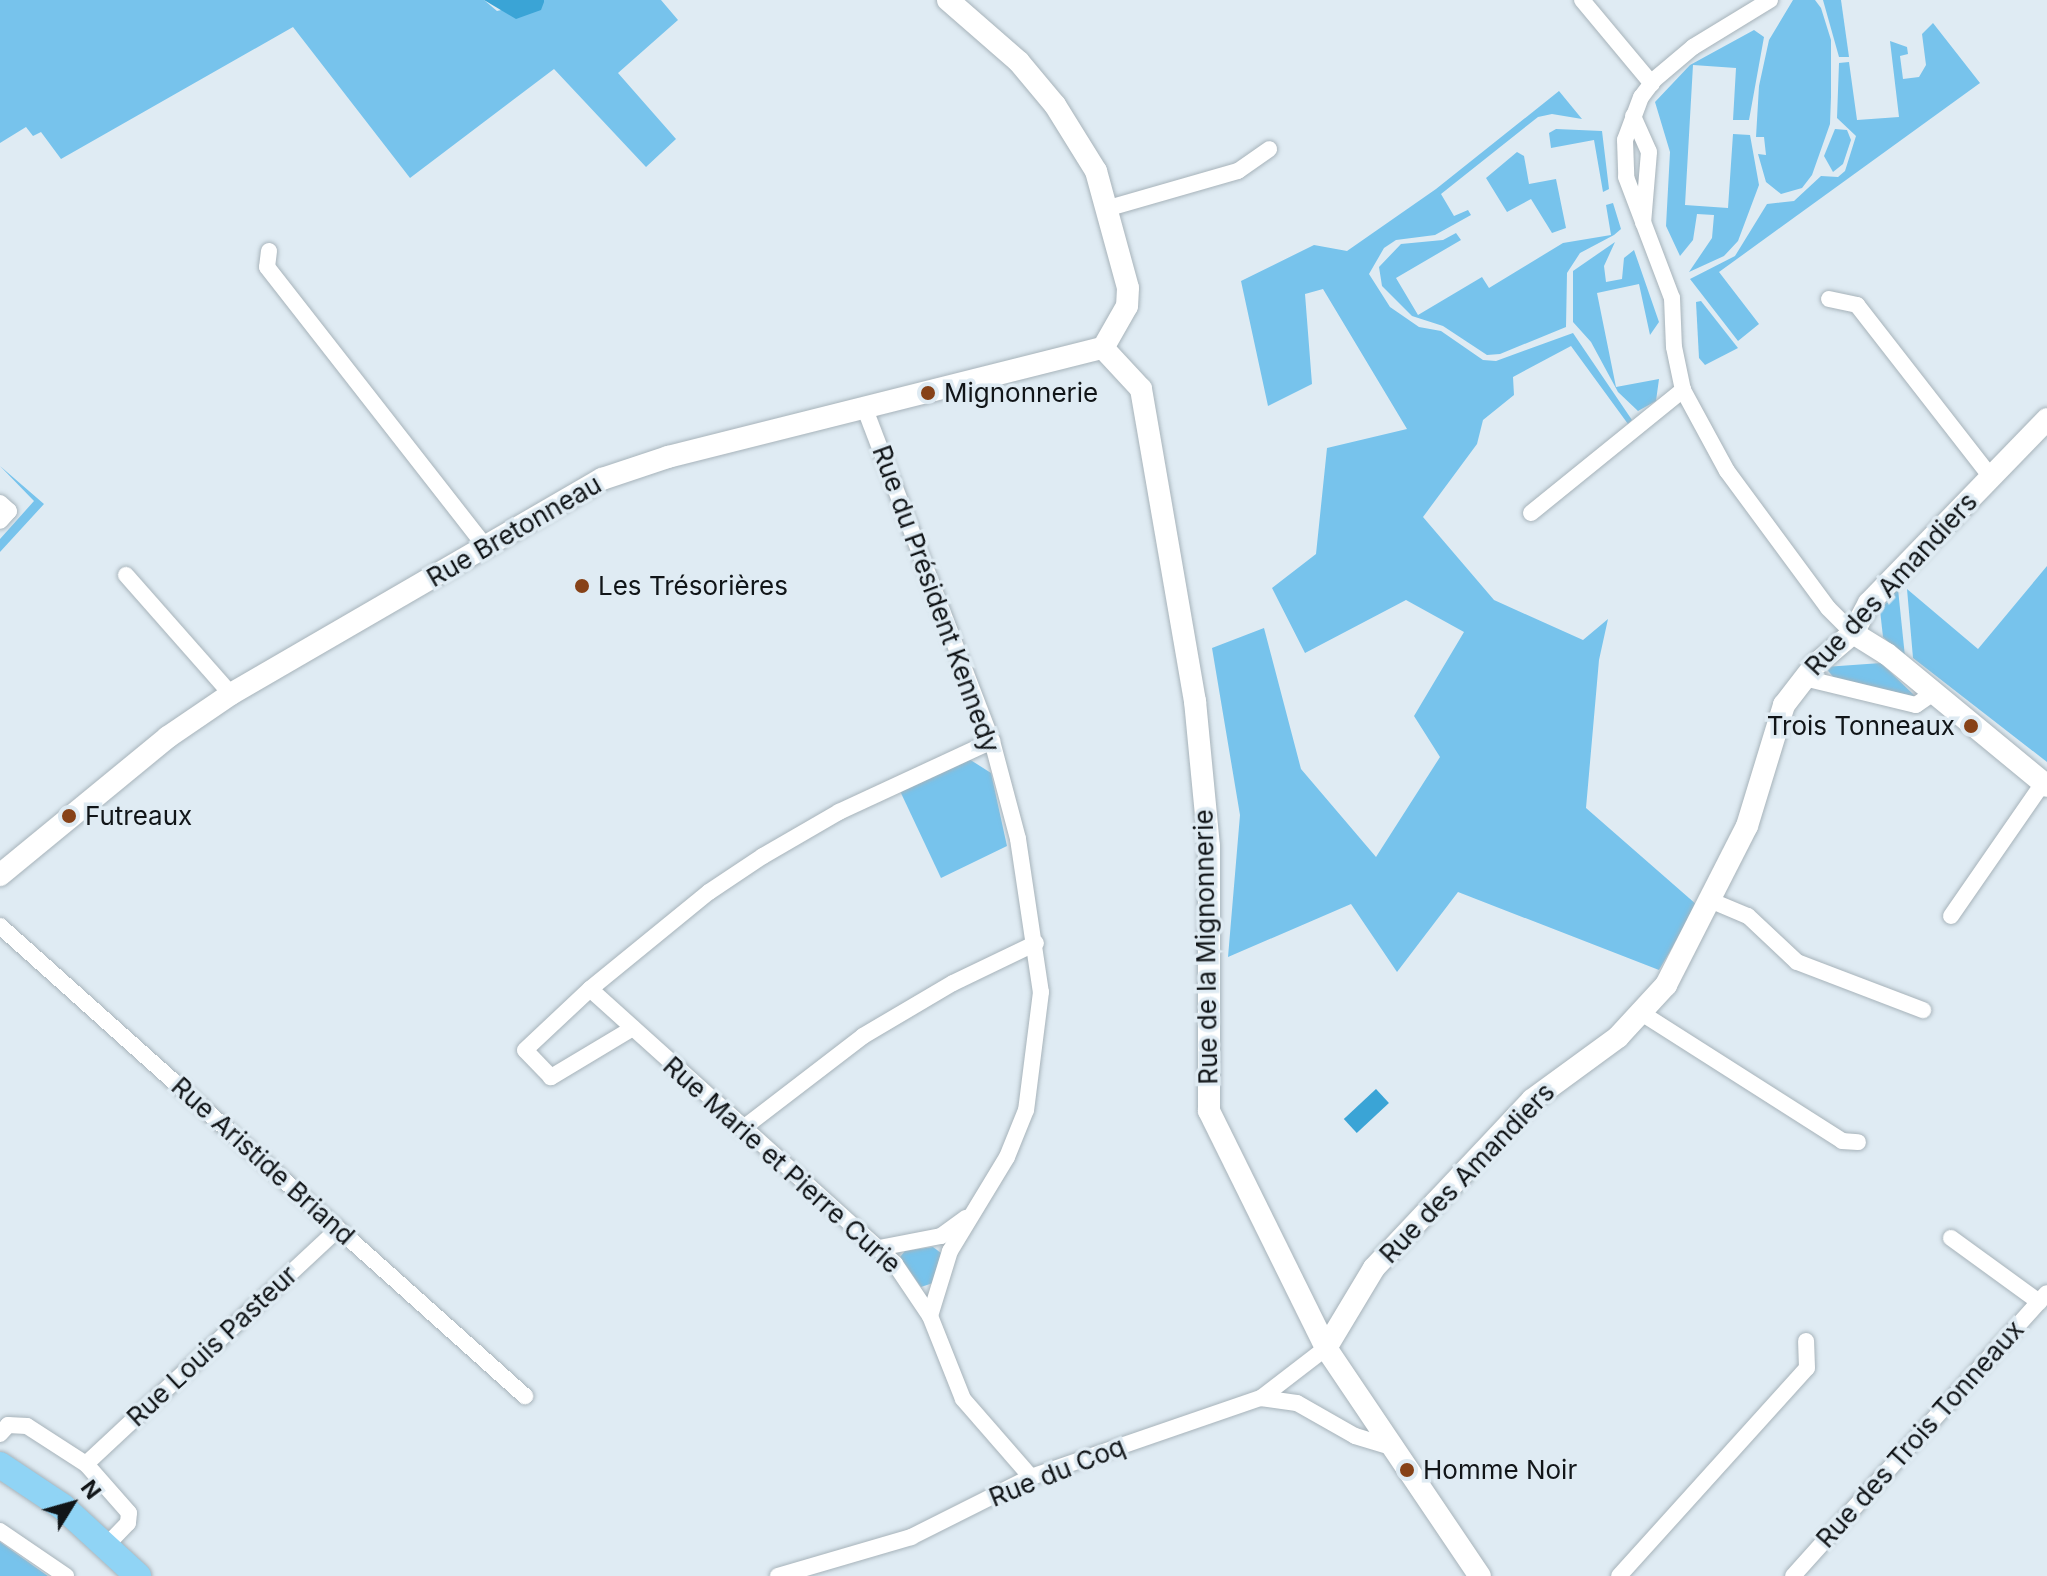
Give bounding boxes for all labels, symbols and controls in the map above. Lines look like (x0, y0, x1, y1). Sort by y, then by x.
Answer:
place label: Mignonnerie (944, 377, 1098, 409)
marker: Mignonnerie (919, 384, 937, 402)
street label: Rue du Président Kennedy (866, 441, 1006, 757)
street label: Rue Bretonneau (421, 468, 607, 594)
street label: Rue des Amandiers (1798, 486, 1984, 682)
place label: Les Trésorières (598, 570, 788, 602)
marker: Les Trésorières (573, 577, 591, 595)
place label: Trois Tonneaux (1767, 710, 1955, 742)
marker: Trois Tonneaux (1962, 717, 1980, 735)
place label: Futreaux (85, 800, 192, 832)
marker: Futreaux (60, 807, 78, 825)
street label: Rue de la Mignonnerie (1188, 809, 1224, 1085)
street label: Rue Marie et Pierre Curie (657, 1050, 907, 1280)
street label: Rue Aristide Briand (165, 1071, 361, 1251)
street label: Rue des Amandiers (1373, 1076, 1561, 1270)
street label: Rue Louis Pasteur (121, 1259, 303, 1433)
street label: Rue des Trois Tonneaux (1810, 1314, 2030, 1554)
street label: Rue du Coq (985, 1431, 1129, 1513)
place label: Homme Noir (1423, 1454, 1577, 1486)
marker: Homme Noir (1398, 1461, 1416, 1479)
north arrow (32, 1464, 112, 1544)
text: N (76, 1475, 107, 1504)

